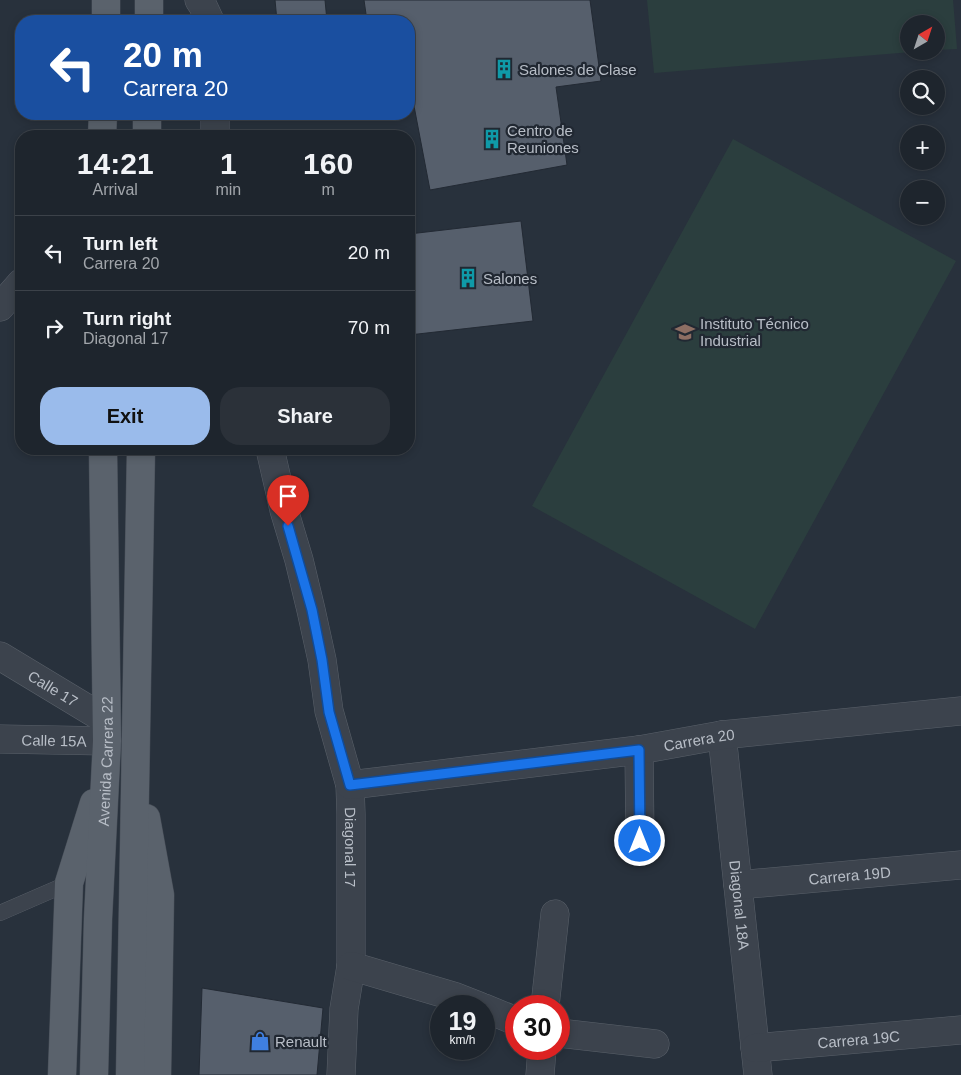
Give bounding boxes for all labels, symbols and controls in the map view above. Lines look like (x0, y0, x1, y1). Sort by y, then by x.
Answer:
north arrow (900, 15, 945, 60)
map controls (900, 15, 945, 225)
icon: left (40, 35, 105, 100)
text: 20 m (123, 35, 203, 74)
building icon: Salones de Clase (493, 58, 515, 80)
place label: Salones de Clase (519, 61, 637, 78)
button: search (900, 70, 945, 115)
text: Carrera 20 (123, 76, 228, 101)
place label: Centro de Reuniones (507, 122, 579, 156)
button: + (900, 125, 945, 170)
building icon: Centro de Reuniones (481, 128, 503, 150)
text: 14:21 (77, 147, 154, 180)
text: 1 (220, 147, 237, 180)
text: 160 (303, 147, 353, 180)
button: − (900, 180, 945, 225)
text: Arrival (93, 181, 138, 198)
text: min (215, 181, 241, 198)
text: m (321, 181, 335, 198)
text: Turn left (83, 233, 158, 254)
icon: left (40, 239, 68, 267)
text: 20 m (348, 242, 390, 263)
text: Carrera 20 (83, 255, 159, 272)
building icon: Salones (457, 267, 479, 289)
place label: Salones (483, 270, 537, 287)
text: Turn right (83, 308, 171, 329)
icon: right (40, 314, 68, 342)
place label: Instituto Técnico Industrial (700, 315, 809, 349)
text: 70 m (348, 317, 390, 338)
school or university icon: Instituto Técnico Industrial (674, 321, 696, 343)
text: Diagonal 17 (83, 330, 168, 347)
button: Exit (40, 387, 210, 445)
button: Share (220, 387, 390, 445)
pin (267, 475, 309, 526)
icon: arrive (274, 482, 302, 510)
street label: Calle 17 (25, 667, 81, 710)
street label: Avenida Carrera 22 (94, 696, 116, 827)
street label: Carrera 20 (662, 725, 735, 754)
street label: Calle 15A (21, 731, 87, 749)
street label: Diagonal 17 (342, 807, 360, 887)
position arrow (613, 814, 665, 866)
street label: Diagonal 18A (727, 859, 753, 951)
street label: Carrera 19D (808, 863, 892, 887)
speed limit sign: 30 (505, 995, 570, 1060)
text: 19 (449, 1007, 476, 1035)
street label: Carrera 19C (817, 1027, 901, 1051)
shop icon: Renault (249, 1030, 271, 1052)
place label: Renault (275, 1033, 328, 1050)
text: km/h (449, 1033, 476, 1047)

